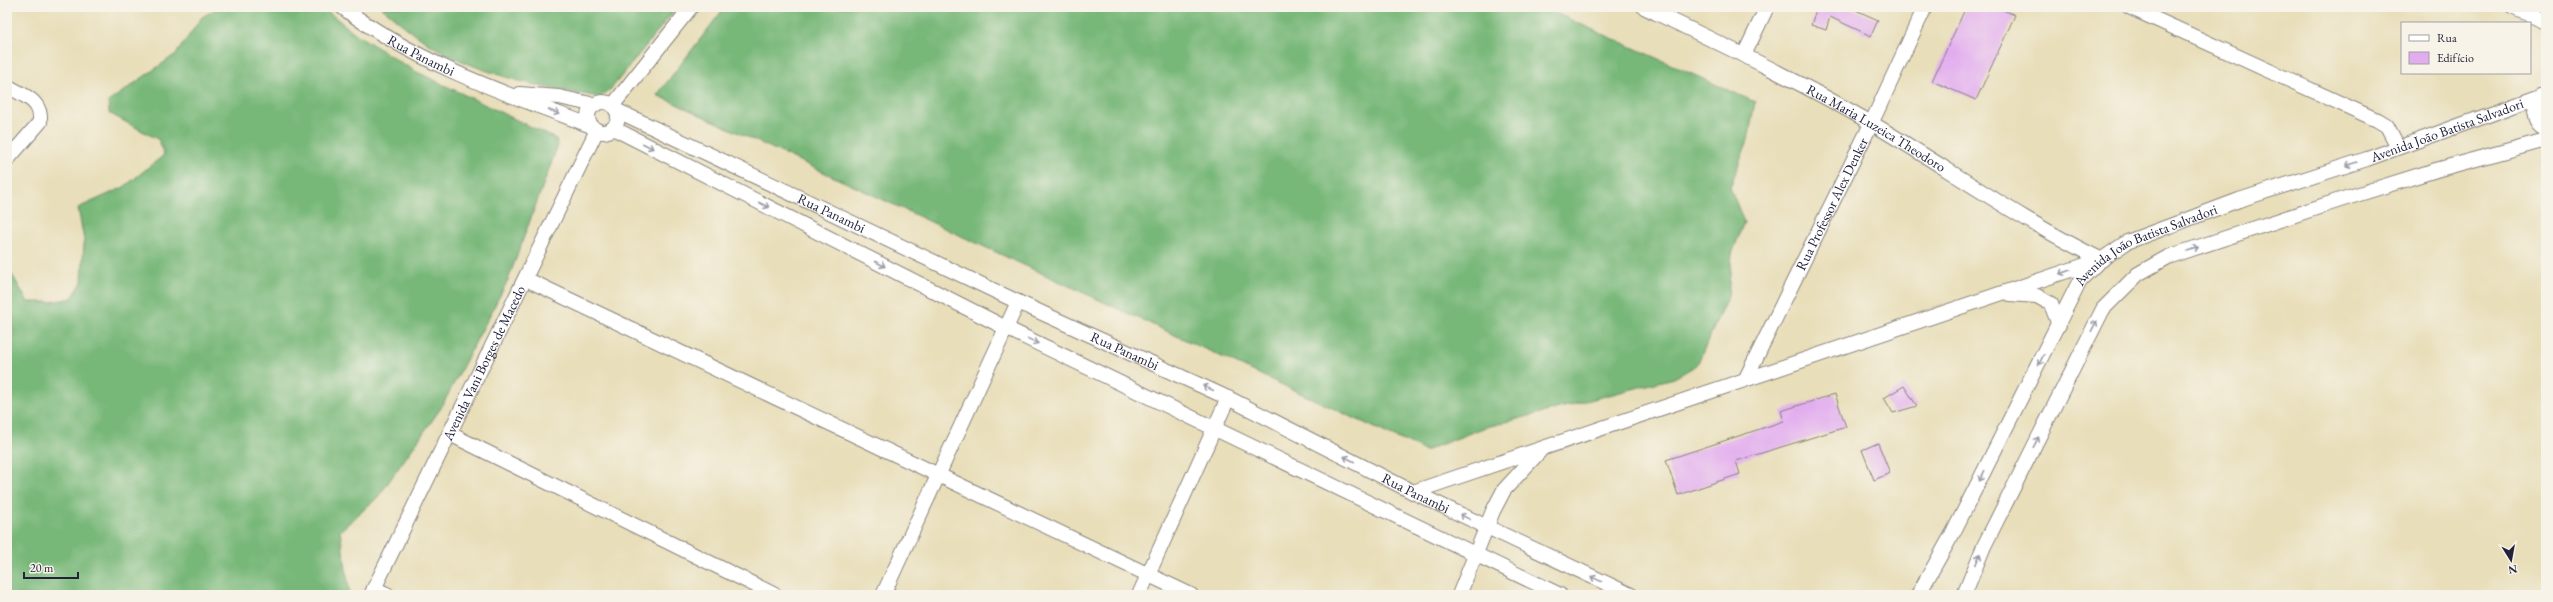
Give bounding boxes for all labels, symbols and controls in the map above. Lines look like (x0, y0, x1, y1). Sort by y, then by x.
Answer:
legend (2401, 22, 2531, 74)
text: Rua (2437, 30, 2457, 46)
street label: Rua Panambi (385, 31, 458, 80)
text: Edifício (2437, 50, 2474, 66)
street label: Rua Maria Luzeica Theodoro (1804, 80, 1949, 176)
street label: Avenida João Batista Salvadori (2367, 94, 2526, 166)
one-way arrow (548, 109, 560, 117)
street label: Rua Professor Alex Denker (1791, 134, 1872, 273)
one-way arrow (642, 143, 654, 150)
one-way arrow (2345, 161, 2358, 168)
street label: Rua Panambi (795, 189, 869, 237)
street label: Avenida João Batista Salvadori (2069, 200, 2220, 289)
one-way arrow (758, 202, 770, 209)
one-way arrow (2187, 245, 2200, 252)
one-way arrow (874, 260, 886, 268)
one-way arrow (2059, 269, 2071, 277)
street label: Avenida Vani Borges de Macedo (438, 282, 529, 444)
one-way arrow (2091, 320, 2098, 332)
street label: Rua Panambi (1088, 327, 1162, 374)
one-way arrow (1027, 338, 1039, 345)
one-way arrow (2037, 354, 2045, 366)
one-way arrow (1202, 384, 1214, 391)
one-way arrow (2033, 437, 2040, 449)
one-way arrow (1343, 455, 1355, 462)
street label: Rua Panambi (1379, 469, 1453, 517)
one-way arrow (1978, 469, 1986, 481)
one-way arrow (1460, 513, 1472, 520)
north arrow (2491, 540, 2531, 580)
one-way arrow (1975, 553, 1983, 565)
scale bar (24, 554, 78, 580)
text: 20 m (30, 560, 54, 576)
text: N (2507, 562, 2519, 578)
one-way arrow (1590, 574, 1602, 582)

